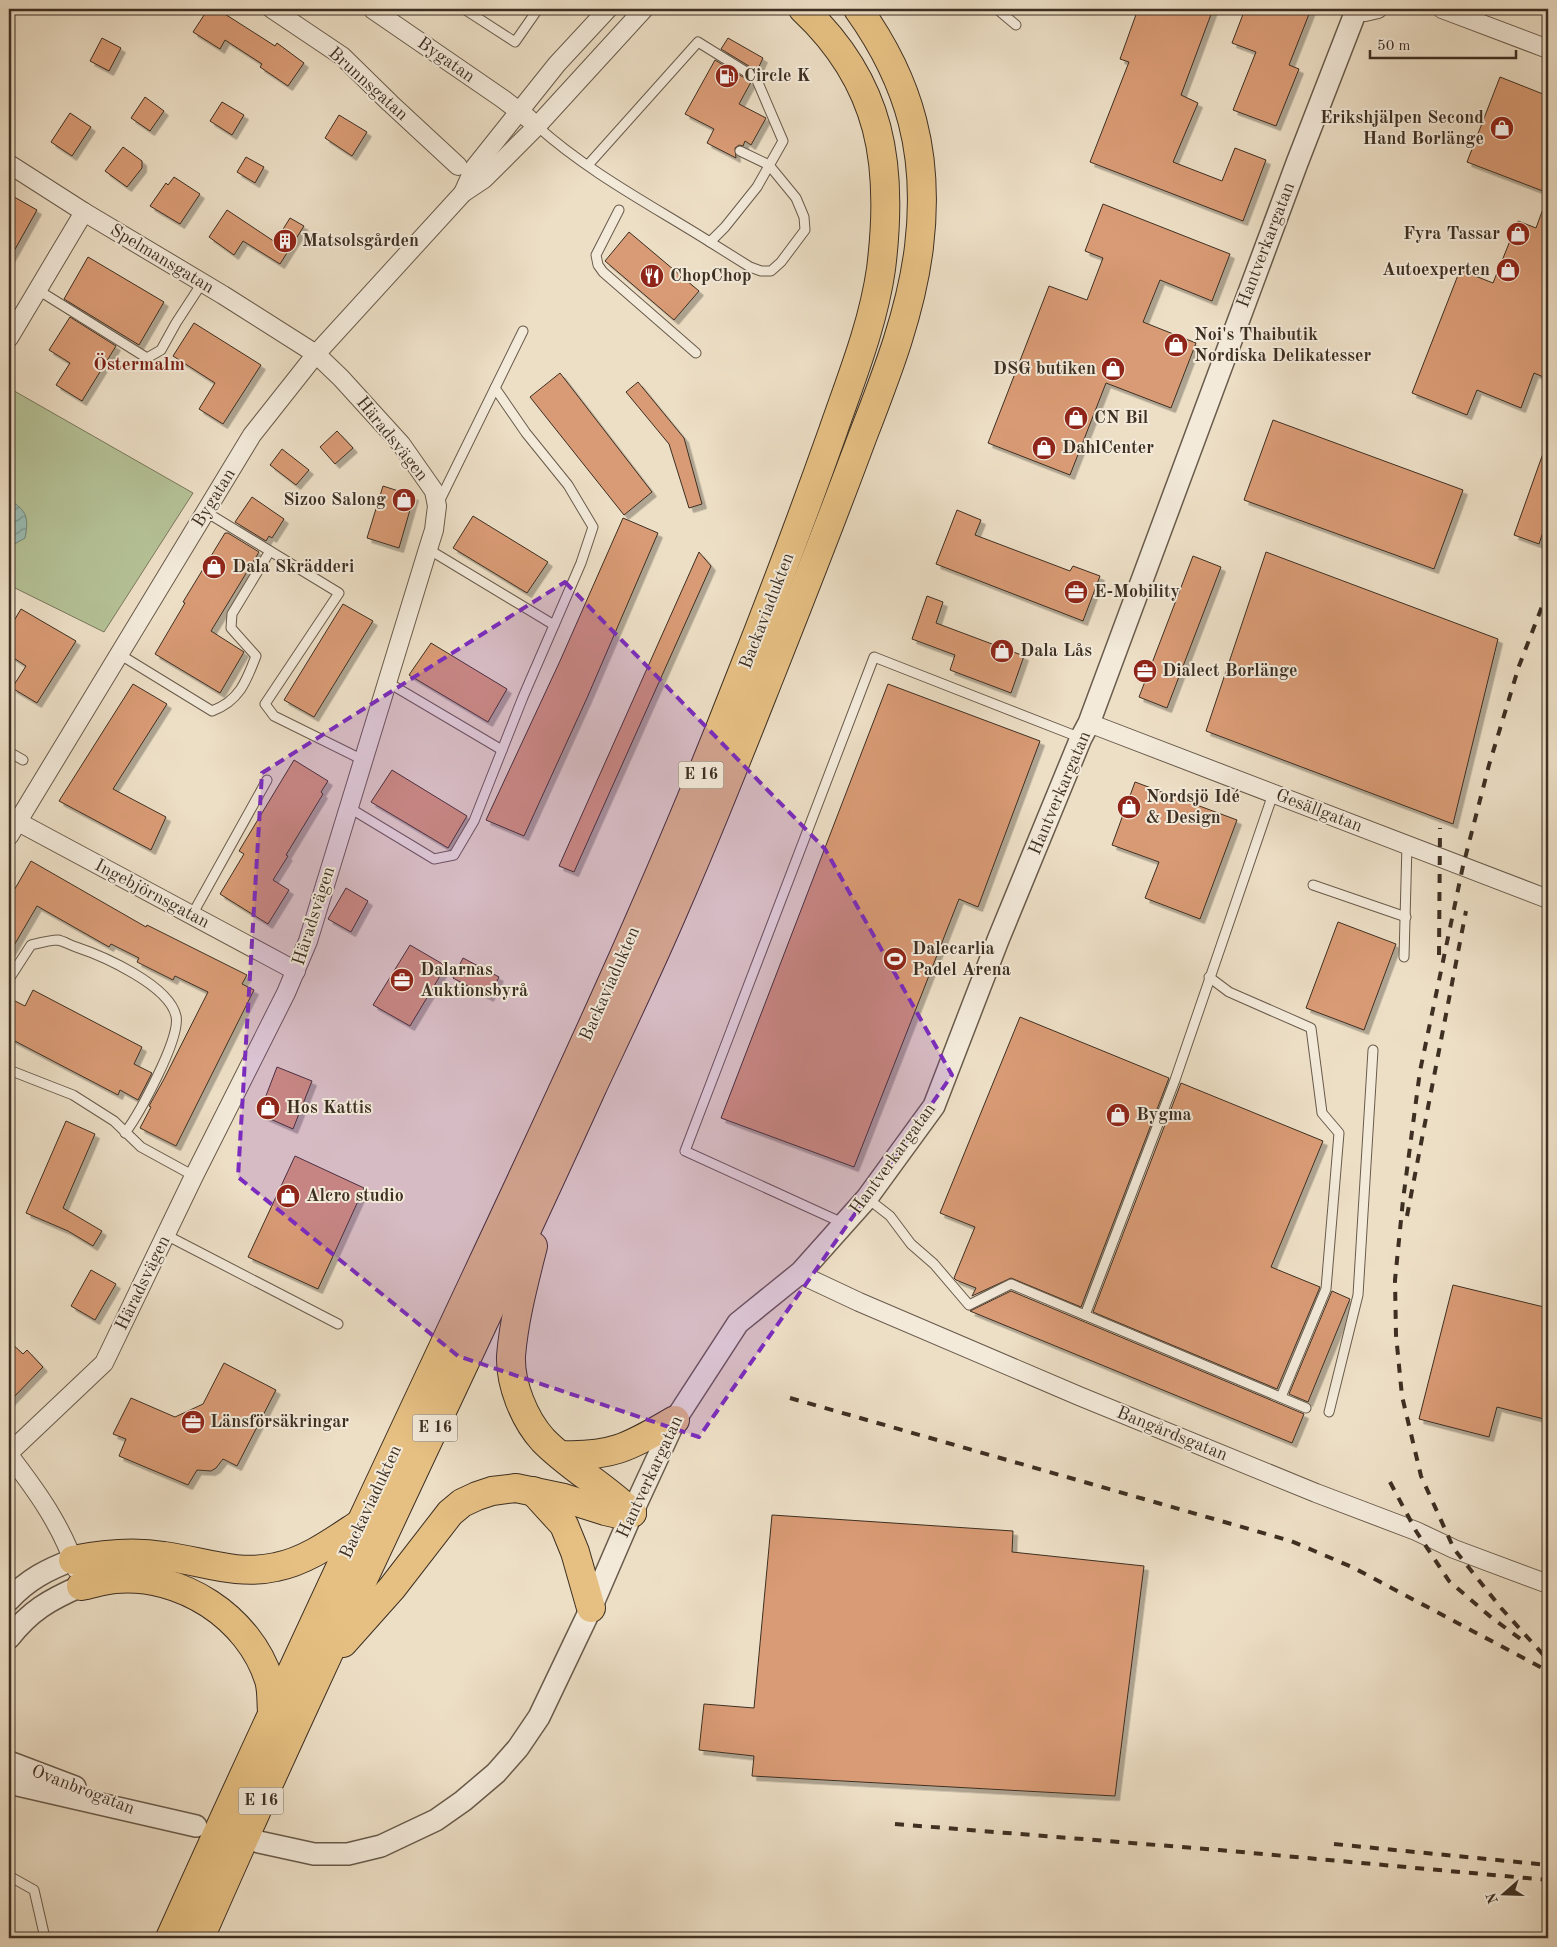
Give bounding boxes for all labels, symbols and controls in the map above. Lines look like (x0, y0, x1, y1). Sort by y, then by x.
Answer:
scale bar (1370, 28, 1516, 60)
street label: Bygatan (414, 34, 478, 86)
text: 50 m (1377, 39, 1411, 54)
street label: Brunnsgatan (325, 44, 411, 124)
fuel station icon: Circle K (714, 63, 740, 89)
place label: Circle K (744, 67, 811, 85)
place label: Erikshjälpen Second Hand Borlänge (1320, 109, 1484, 148)
shop icon: Erikshjälpen Second Hand Borlänge (1489, 115, 1515, 141)
street label: Hantverkargatan (1234, 180, 1298, 310)
street label: Spelmansgatan (107, 221, 217, 297)
shop icon: Fyra Tassar (1505, 221, 1531, 247)
place label: Fyra Tassar (1403, 225, 1500, 243)
building icon: Matsolsgården (272, 228, 298, 254)
place label: Matsolsgården (302, 232, 419, 250)
shop icon: Autoexperten (1495, 257, 1521, 283)
place label: Autoexperten (1382, 261, 1490, 279)
restaurant icon: ChopChop (639, 263, 665, 289)
place label: ChopChop (670, 267, 752, 285)
place label: Noi's Thaibutik Nordiska Delikatesser (1194, 326, 1371, 365)
shop icon: Noi's Thaibutik Nordiska Delikatesser (1163, 332, 1189, 358)
district label: Östermalm (93, 352, 185, 375)
shop icon: DSG butiken (1100, 356, 1126, 382)
place label: DSG butiken (993, 360, 1096, 378)
street label: Häradsvägen (353, 393, 431, 485)
shop icon: CN Bil (1063, 405, 1089, 431)
place label: CN Bil (1094, 409, 1149, 427)
shop icon: DahlCenter (1031, 435, 1057, 461)
place label: DahlCenter (1062, 439, 1154, 457)
street label: Bygatan (189, 465, 239, 531)
shop icon: Sizoo Salong (391, 487, 417, 513)
place label: Sizoo Salong (283, 491, 386, 509)
street label: Backaviadukten (737, 550, 798, 672)
shop icon: Dala Skrädderi (201, 554, 227, 580)
place label: Dala Skrädderi (232, 558, 354, 576)
office icon: E-Mobility (1063, 579, 1089, 605)
place label: E-Mobility (1094, 583, 1180, 601)
shop icon: Dala Lås (989, 638, 1015, 664)
place label: Dala Lås (1020, 642, 1092, 660)
office icon: Dialect Borlänge (1132, 658, 1158, 684)
place label: Dialect Borlänge (1162, 662, 1298, 680)
street label: Hantverkargatan (1026, 728, 1094, 858)
road number: E 16 (678, 762, 724, 788)
street label: Gesällgatan (1273, 786, 1365, 836)
place label: Nordsjö Idé & Design (1146, 788, 1240, 827)
shop icon: Nordsjö Idé & Design (1116, 794, 1142, 820)
street label: Ingebjörnsgatan (92, 856, 213, 932)
street label: Häradsvägen (290, 864, 339, 968)
street label: Backaviadukten (577, 924, 643, 1044)
place label: Dalecarlia Padel Arena (912, 940, 1011, 979)
sports icon: Dalecarlia Padel Arena (882, 946, 908, 972)
place label: Dalarnas Auktionsbyrå (420, 961, 528, 1000)
office icon: Dalarnas Auktionsbyrå (389, 967, 415, 993)
shop icon: Hos Kattis (255, 1095, 281, 1121)
place label: Hos Kattis (286, 1099, 372, 1117)
street label: Hantverkargatan (847, 1100, 939, 1218)
shop icon: Bygma (1105, 1102, 1131, 1128)
place label: Bygma (1136, 1106, 1192, 1124)
shop icon: Alcro studio (275, 1183, 301, 1209)
place label: Alcro studio (306, 1187, 404, 1205)
street label: Häradsvägen (112, 1233, 174, 1333)
street label: Bangårdsgatan (1114, 1404, 1230, 1465)
office icon: Länsförsäkringar (180, 1409, 206, 1435)
place label: Länsförsäkringar (210, 1413, 349, 1431)
street label: Hantverkargatan (614, 1413, 686, 1541)
road number: E 16 (412, 1415, 458, 1442)
street label: Backaviadukten (337, 1442, 405, 1561)
street label: Ovanbrogatan (29, 1762, 137, 1818)
road number: E 16 (238, 1788, 284, 1814)
north arrow (1480, 1870, 1530, 1920)
text: N (1484, 1890, 1501, 1906)

